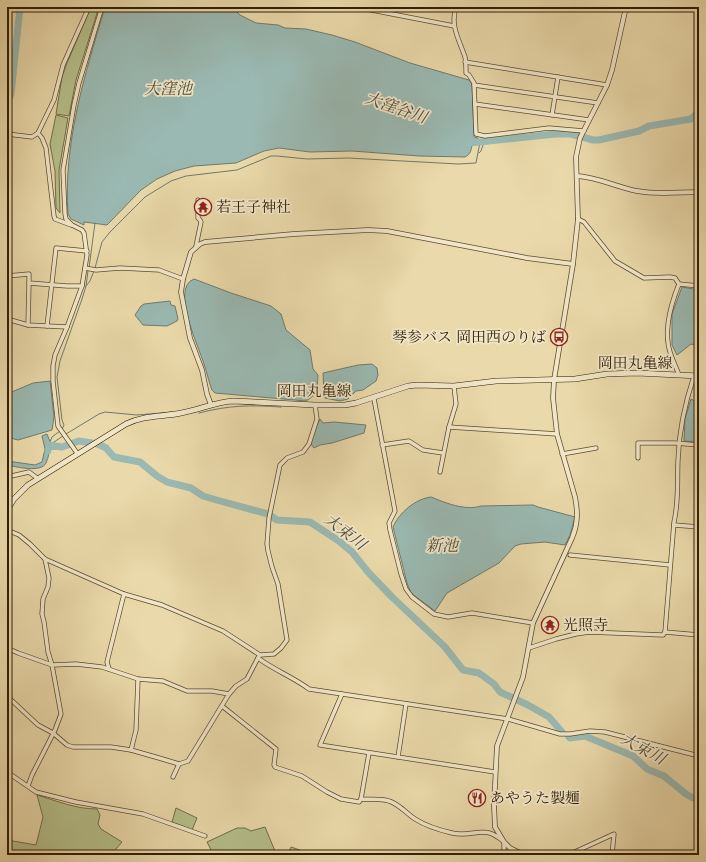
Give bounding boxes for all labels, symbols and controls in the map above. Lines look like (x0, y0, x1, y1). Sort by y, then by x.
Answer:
water label: 大窪池 (144, 78, 194, 100)
water label: 大窪谷川 (362, 87, 432, 129)
temple icon: 若王子神社 (193, 197, 213, 217)
place label: 若王子神社 (216, 197, 291, 217)
place label: 琴参バス 岡田西のりば (392, 327, 546, 347)
bus stop icon: 琴参バス 岡田西のりば (549, 327, 569, 347)
street label: 岡田丸亀線 (597, 353, 673, 373)
street label: 岡田丸亀線 (276, 381, 352, 401)
water label: 大束川 (319, 509, 372, 557)
water label: 新池 (426, 535, 460, 557)
temple icon: 光照寺 (540, 615, 560, 635)
place label: 光照寺 (563, 615, 608, 635)
water label: 大束川 (617, 728, 671, 771)
restaurant icon: あやうた製麺 (467, 788, 487, 808)
place label: あやうた製麺 (490, 788, 580, 808)

